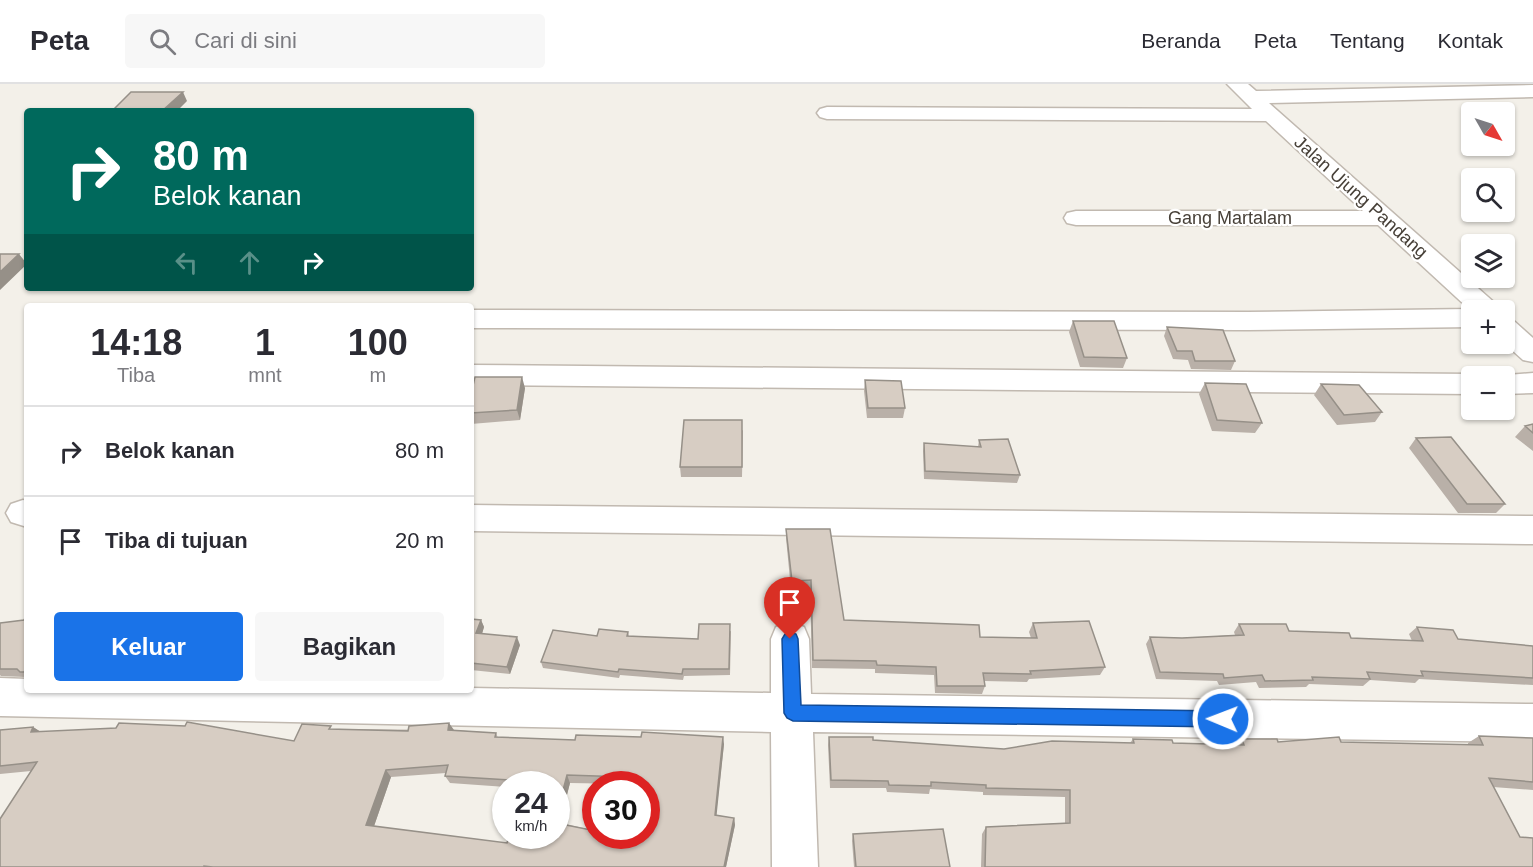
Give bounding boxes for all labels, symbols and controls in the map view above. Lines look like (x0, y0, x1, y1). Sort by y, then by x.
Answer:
search box (125, 14, 545, 68)
text: Peta (30, 25, 89, 56)
icon: search (146, 25, 179, 58)
text: Cari di sini (194, 28, 297, 53)
text: Beranda (1141, 29, 1221, 52)
text: Peta (1254, 29, 1297, 52)
text: Tentang (1330, 29, 1405, 52)
text: Kontak (1438, 29, 1503, 52)
north arrow (1461, 102, 1515, 156)
map controls (1461, 102, 1515, 420)
icon: right (54, 132, 132, 210)
text: 80 m (153, 132, 249, 179)
street label: Jalan Ujung Pandang (1290, 132, 1432, 262)
button: search (1461, 168, 1515, 222)
text: Belok kanan (153, 181, 302, 211)
street label: Gang Martalam (1168, 208, 1292, 228)
button: layers (1461, 234, 1515, 288)
icon: left (170, 246, 203, 279)
icon: ahead (233, 246, 266, 279)
icon: right (296, 246, 329, 279)
button: + (1461, 300, 1515, 354)
text: 14:18 (90, 322, 182, 363)
text: 1 (255, 322, 275, 363)
text: 100 (348, 322, 408, 363)
text: Tiba (117, 364, 155, 386)
text: mnt (248, 364, 282, 386)
text: m (370, 364, 386, 386)
button: − (1461, 366, 1515, 420)
icon: right (54, 435, 87, 468)
text: Belok kanan (105, 438, 235, 463)
text: 80 m (395, 438, 444, 463)
icon: arrive (54, 525, 87, 558)
text: Tiba di tujuan (105, 528, 248, 553)
text: 20 m (395, 528, 444, 553)
pin (764, 577, 815, 639)
icon: arrive (773, 586, 806, 619)
button: Keluar (54, 612, 243, 681)
button: Bagikan (255, 612, 444, 681)
position arrow (1191, 687, 1255, 751)
speed limit sign: 30 (582, 771, 660, 849)
text: 24 (514, 786, 548, 819)
text: km/h (515, 817, 547, 834)

